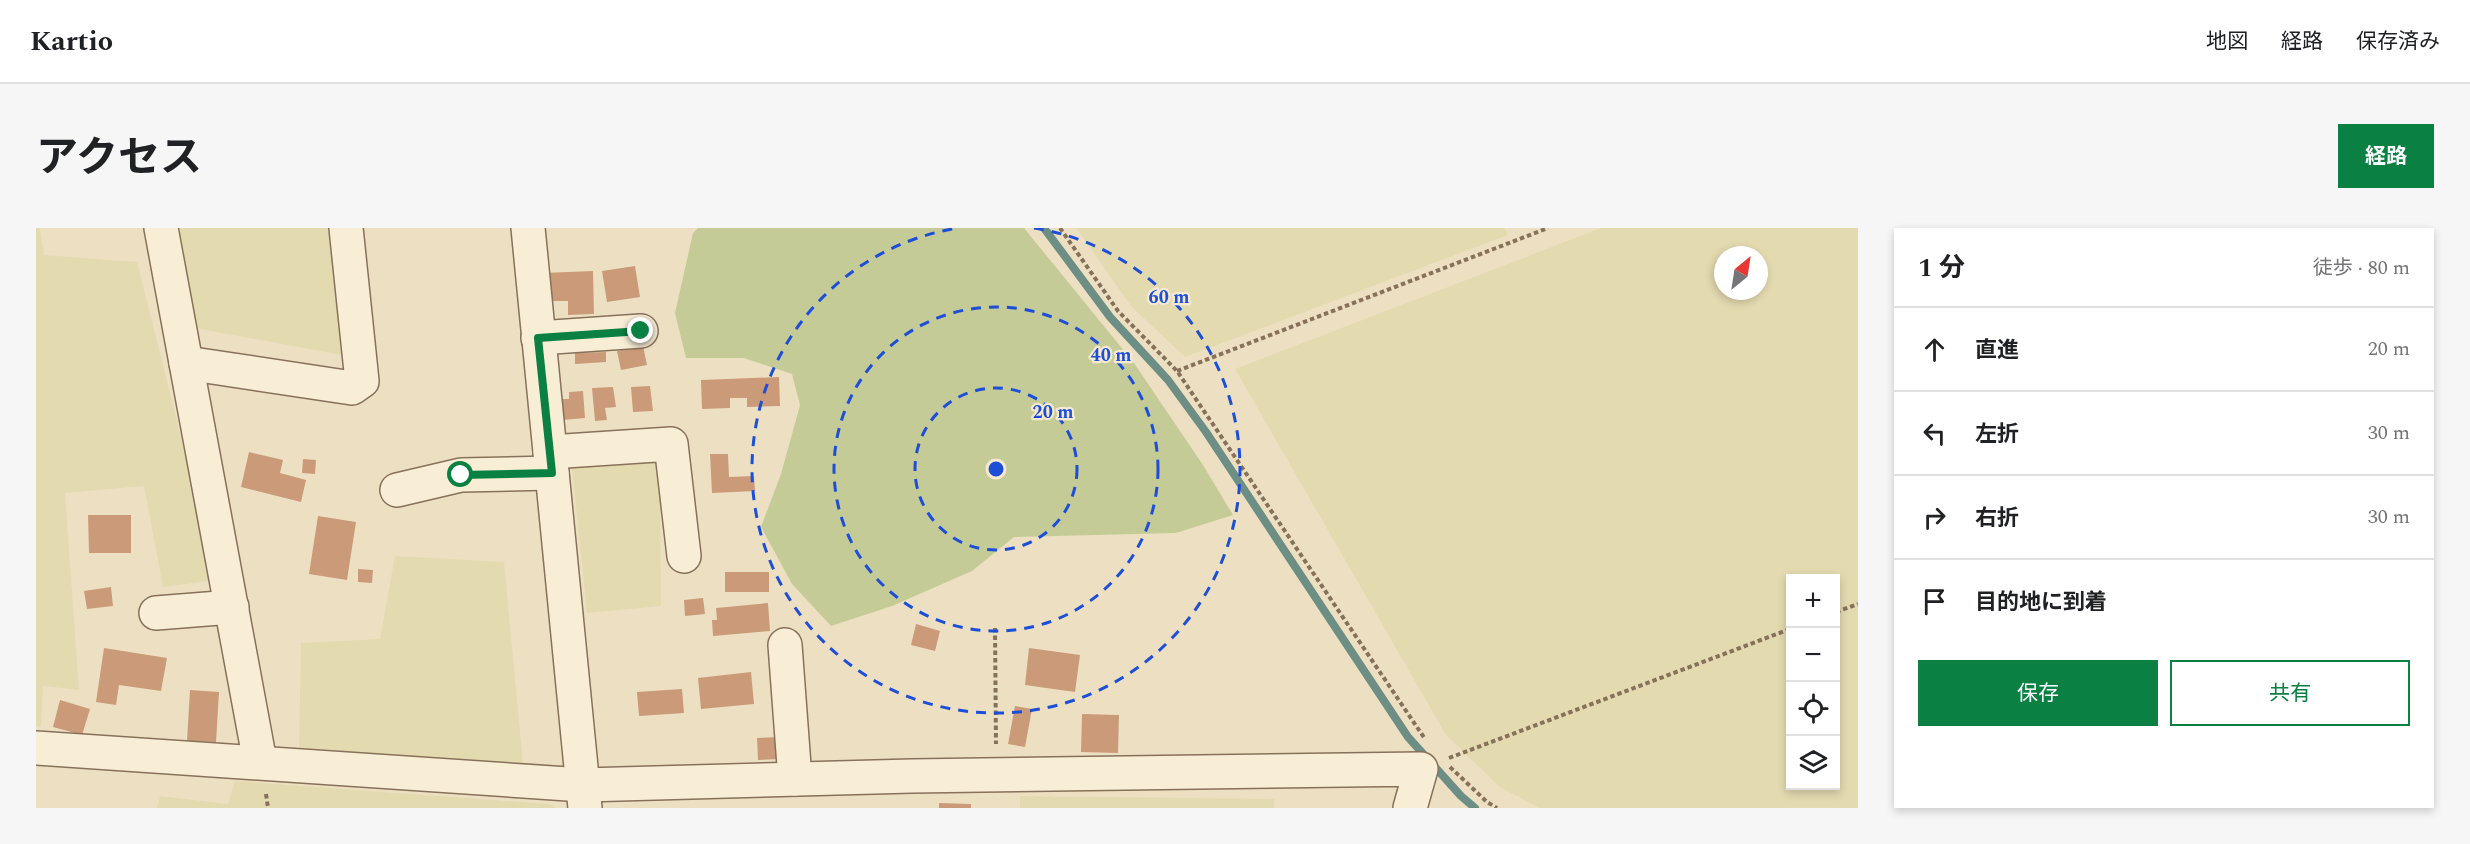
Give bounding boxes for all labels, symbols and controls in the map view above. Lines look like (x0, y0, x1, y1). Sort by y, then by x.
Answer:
text: Kartio (30, 20, 113, 63)
text: 地図 (2206, 26, 2248, 58)
text: 経路 (2281, 26, 2323, 58)
text: 保存済み (2356, 26, 2440, 58)
button: 経路 (2338, 124, 2434, 188)
text: アクセス (36, 127, 202, 190)
north arrow (1714, 246, 1768, 300)
text: 1 分 (1918, 248, 1965, 288)
text: 徒歩 · 80 m (2313, 253, 2410, 283)
text: 60 m (1149, 284, 1189, 311)
route end (627, 317, 653, 343)
icon: ahead (1918, 333, 1951, 366)
text: 直進 (1975, 334, 2019, 367)
text: 20 m (2368, 334, 2410, 364)
text: 40 m (1091, 342, 1131, 369)
text: 20 m (1033, 399, 1073, 426)
icon: left (1918, 417, 1951, 450)
text: 左折 (1975, 418, 2019, 451)
text: 30 m (2368, 418, 2410, 448)
centre of rings (986, 459, 1006, 479)
route start (447, 461, 473, 487)
icon: right (1918, 501, 1951, 534)
text: 右折 (1975, 502, 2019, 535)
text: 30 m (2368, 502, 2410, 532)
map controls (1786, 574, 1840, 790)
button: + (1786, 574, 1840, 628)
icon: arrive (1918, 585, 1951, 618)
text: 目的地に到着 (1975, 586, 2107, 619)
button: − (1786, 628, 1840, 682)
button: 保存 (1918, 660, 2158, 726)
button: 共有 (2170, 660, 2410, 726)
button: locate (1786, 682, 1840, 736)
button: layers (1786, 736, 1840, 790)

